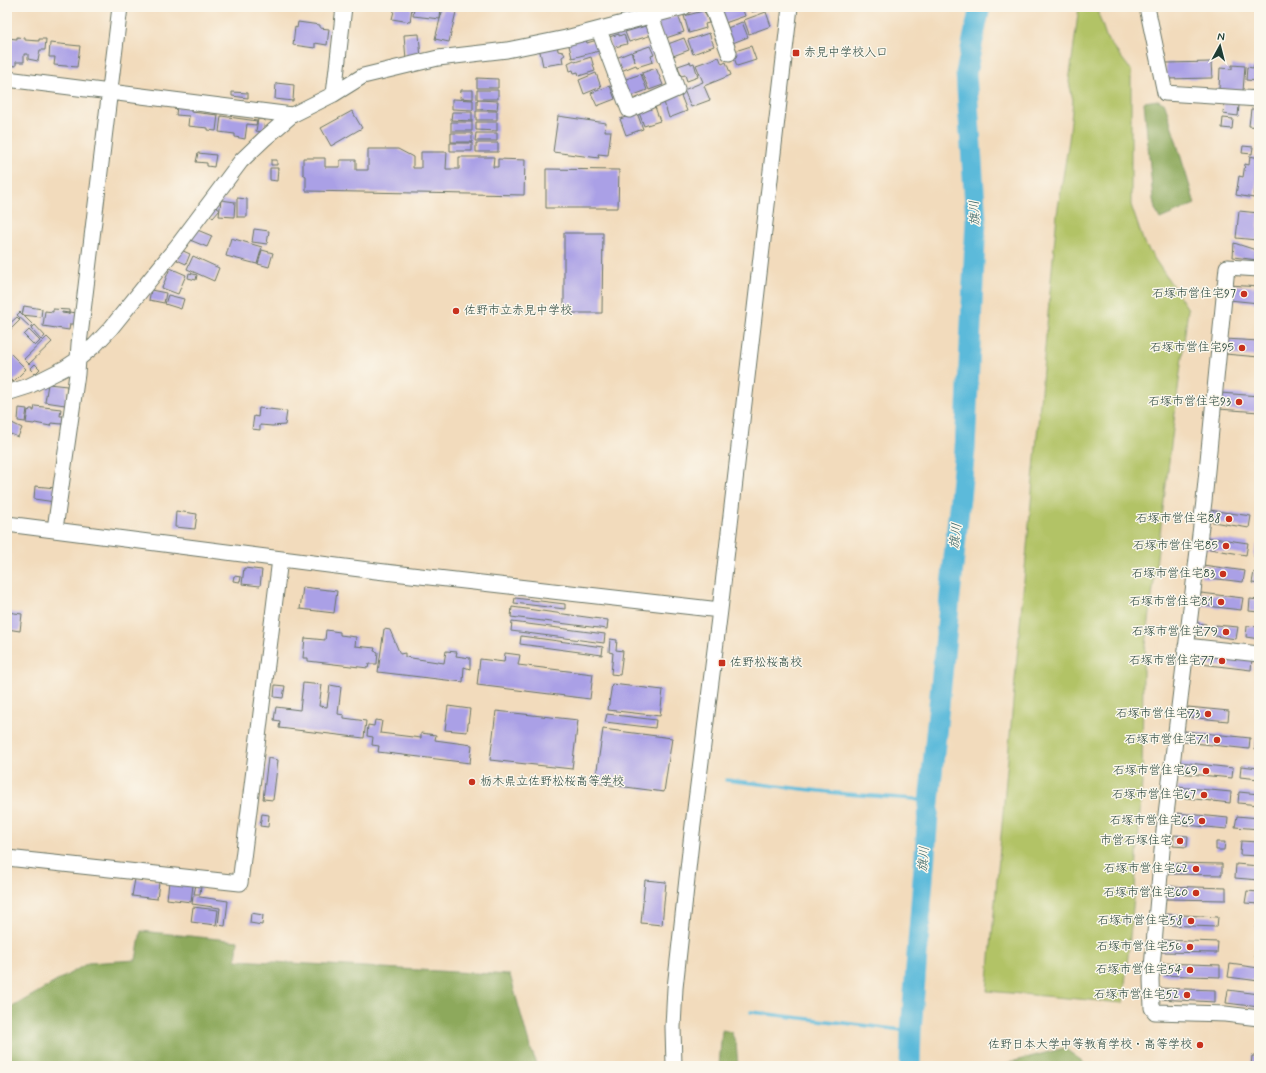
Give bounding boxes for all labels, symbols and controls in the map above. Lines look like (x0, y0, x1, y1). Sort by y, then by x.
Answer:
north arrow (1200, 26, 1240, 66)
text: N (1217, 30, 1226, 44)
place label: 赤見中学校入口 (804, 45, 888, 61)
marker: 赤見中学校入口 (791, 48, 801, 58)
water label: 旗川 (966, 200, 984, 226)
place label: 石塚市営住宅97 (1152, 286, 1236, 302)
marker: 石塚市営住宅97 (1239, 289, 1249, 299)
place label: 佐野市立赤見中学校 (464, 303, 572, 319)
marker: 佐野市立赤見中学校 (451, 306, 461, 316)
place label: 石塚市営住宅95 (1150, 340, 1234, 356)
marker: 石塚市営住宅95 (1237, 343, 1247, 353)
place label: 石塚市営住宅93 (1148, 394, 1231, 410)
marker: 石塚市営住宅93 (1234, 397, 1244, 407)
place label: 石塚市営住宅88 (1136, 511, 1221, 527)
marker: 石塚市営住宅88 (1224, 514, 1234, 524)
water label: 旗川 (946, 522, 966, 550)
place label: 石塚市営住宅85 (1133, 538, 1218, 554)
marker: 石塚市営住宅85 (1221, 541, 1231, 551)
place label: 石塚市営住宅83 (1131, 566, 1215, 582)
marker: 石塚市営住宅83 (1218, 569, 1228, 579)
place label: 石塚市営住宅81 (1129, 594, 1213, 610)
marker: 石塚市営住宅81 (1216, 597, 1226, 607)
place label: 石塚市営住宅79 (1132, 624, 1218, 640)
marker: 石塚市営住宅79 (1221, 627, 1231, 637)
place label: 石塚市営住宅77 (1129, 653, 1214, 669)
place label: 佐野松桜高校 (730, 655, 802, 671)
marker: 石塚市営住宅77 (1217, 656, 1227, 666)
marker: 佐野松桜高校 (717, 658, 727, 668)
place label: 石塚市営住宅73 (1116, 706, 1200, 722)
marker: 石塚市営住宅73 (1203, 709, 1213, 719)
place label: 石塚市営住宅71 (1125, 732, 1209, 748)
marker: 石塚市営住宅71 (1212, 735, 1222, 745)
place label: 石塚市営住宅69 (1113, 763, 1198, 779)
marker: 石塚市営住宅69 (1201, 766, 1211, 776)
place label: 栃木県立佐野松桜高等学校 (480, 774, 624, 790)
marker: 栃木県立佐野松桜高等学校 (467, 777, 477, 787)
place label: 石塚市営住宅67 (1112, 787, 1196, 803)
marker: 石塚市営住宅67 (1199, 790, 1209, 800)
place label: 石塚市営住宅65 (1109, 813, 1194, 829)
marker: 石塚市営住宅65 (1197, 816, 1207, 826)
place label: 市営石塚住宅 (1100, 833, 1172, 849)
marker: 市営石塚住宅 (1175, 836, 1185, 846)
water label: 旗川 (915, 845, 933, 873)
place label: 石塚市営住宅62 (1104, 861, 1188, 877)
marker: 石塚市営住宅62 (1191, 864, 1201, 874)
place label: 石塚市営住宅60 (1103, 885, 1188, 901)
marker: 石塚市営住宅60 (1191, 888, 1201, 898)
place label: 石塚市営住宅58 (1097, 913, 1183, 929)
marker: 石塚市営住宅58 (1186, 916, 1196, 926)
place label: 石塚市営住宅56 (1096, 939, 1182, 955)
marker: 石塚市営住宅56 (1185, 942, 1195, 952)
place label: 石塚市営住宅54 (1096, 962, 1182, 978)
marker: 石塚市営住宅54 (1185, 965, 1195, 975)
place label: 石塚市営住宅52 (1093, 987, 1179, 1003)
marker: 石塚市営住宅52 (1182, 990, 1192, 1000)
place label: 佐野日本大学中等教育学校・高等学校 (988, 1037, 1192, 1053)
marker: 佐野日本大学中等教育学校・高等学校 (1195, 1040, 1205, 1050)

